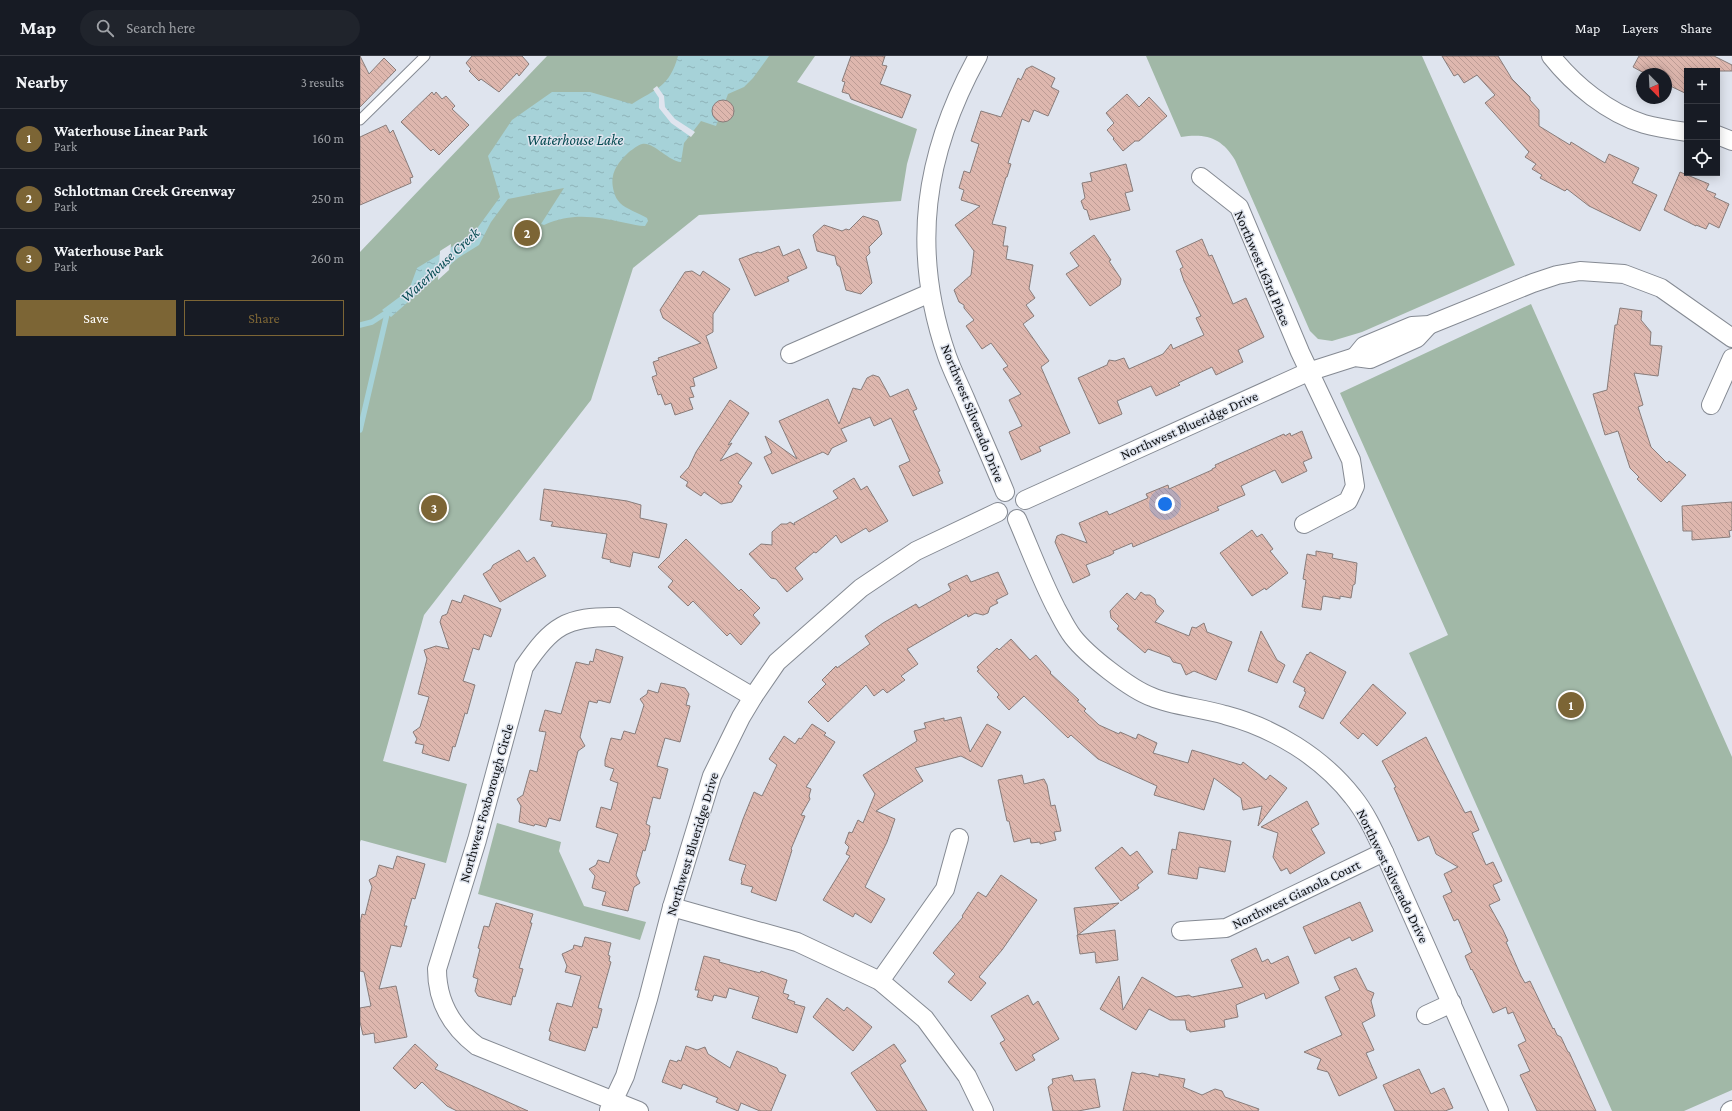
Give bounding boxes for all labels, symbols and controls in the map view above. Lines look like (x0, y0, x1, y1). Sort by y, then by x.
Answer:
search box (80, 10, 360, 46)
text: Map (20, 17, 56, 38)
icon: search (94, 17, 116, 39)
text: Search here (126, 20, 195, 36)
text: Map (1575, 20, 1600, 36)
text: Layers (1622, 20, 1659, 36)
text: Share (1681, 20, 1712, 36)
north arrow (1636, 68, 1672, 104)
map controls (1684, 68, 1720, 176)
button: + (1684, 68, 1720, 104)
text: Nearby (16, 73, 68, 92)
text: 3 results (301, 75, 344, 90)
button: − (1684, 104, 1720, 140)
text: Waterhouse Linear Park (54, 123, 207, 139)
text: 1 (27, 131, 31, 146)
text: 160 m (313, 131, 344, 146)
water label: Waterhouse Lake (527, 132, 623, 148)
text: Park (54, 139, 77, 154)
button: locate (1684, 140, 1720, 176)
text: Schlottman Creek Greenway (54, 183, 235, 199)
text: 2 (26, 191, 32, 206)
text: 250 m (311, 191, 344, 206)
text: Park (54, 199, 77, 214)
street label: Northwest 163rd Place (1231, 208, 1295, 328)
pin: 2 (514, 218, 540, 248)
water label: Waterhouse Creek (397, 224, 484, 305)
text: Waterhouse Park (54, 243, 163, 259)
text: 3 (26, 251, 32, 266)
text: 260 m (311, 251, 344, 266)
text: Park (54, 259, 77, 274)
button: Save (16, 300, 176, 336)
button: Share (184, 300, 344, 336)
street label: Northwest Silverado Drive (938, 342, 1008, 484)
street label: Northwest Blueridge Drive (1118, 387, 1260, 463)
pin: 3 (421, 493, 447, 523)
your location (1155, 494, 1175, 514)
pin: 1 (1558, 690, 1584, 720)
street label: Northwest Foxborough Circle (456, 722, 516, 884)
street label: Northwest Blueridge Drive (663, 770, 721, 918)
street label: Northwest Silverado Drive (1354, 806, 1432, 946)
street label: Northwest Gianola Court (1229, 856, 1363, 932)

